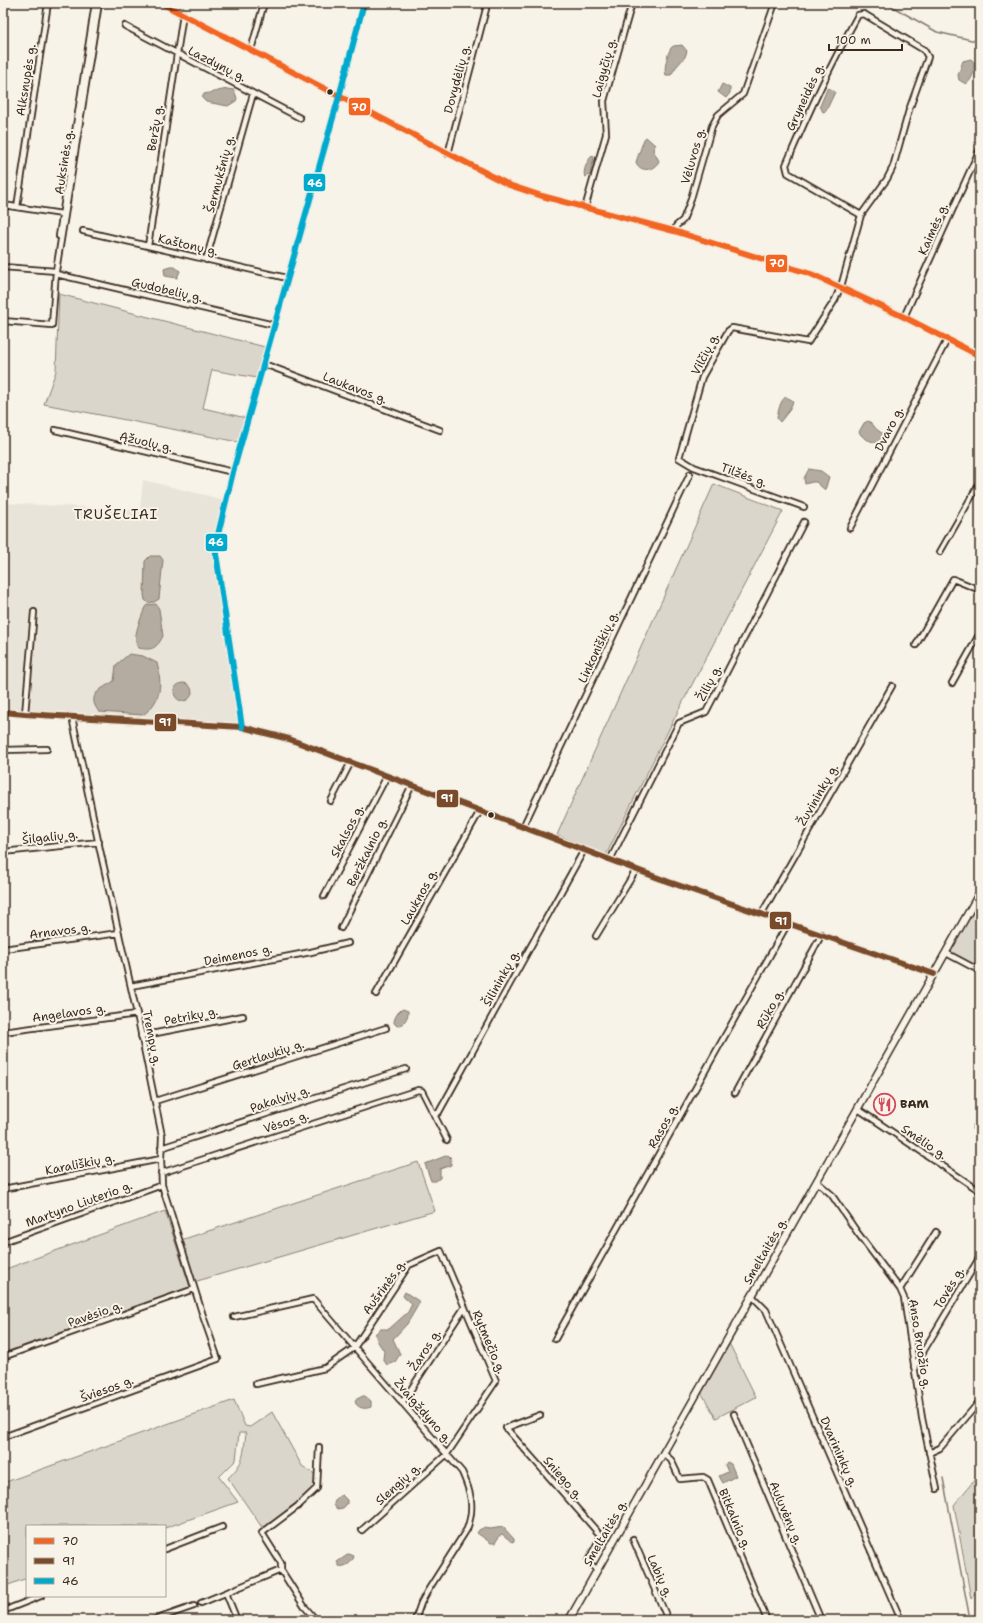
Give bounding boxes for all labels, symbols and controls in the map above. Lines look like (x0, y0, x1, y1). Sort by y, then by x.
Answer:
scale bar (829, 26, 902, 52)
text: 100 m (835, 32, 871, 48)
street label: Laigyčių g. (588, 36, 620, 100)
street label: Lazdynų g. (185, 42, 249, 86)
street label: Alksnupės g. (12, 43, 40, 117)
street label: Dovydėlių g. (440, 43, 474, 115)
street label: Gryneidės g. (782, 61, 828, 133)
unlabelled marker (325, 87, 335, 97)
line badge: 70 (348, 97, 371, 116)
text: 70 (351, 100, 367, 115)
street label: Beržų g. (143, 104, 167, 152)
street label: Vėluvos g. (677, 126, 709, 186)
street label: Auksinės g. (51, 128, 77, 196)
street label: Šermukšnių g. (202, 133, 238, 215)
line badge: 46 (303, 173, 326, 192)
text: 46 (307, 176, 323, 191)
street label: Kaimės g. (914, 200, 952, 258)
street label: Kaštonų g. (156, 230, 220, 260)
line badge: 70 (765, 254, 788, 273)
text: 70 (769, 256, 785, 271)
street label: Gudobelių g. (130, 274, 204, 306)
street label: Vilčių g. (688, 330, 722, 378)
street label: Laukavos g. (320, 368, 390, 408)
street label: Dvaro g. (871, 404, 907, 454)
street label: Ąžuolų g. (118, 428, 174, 456)
street label: Tilžės g. (719, 459, 769, 491)
district label: TRUŠELIAI (74, 505, 158, 523)
line badge: 46 (205, 533, 228, 552)
text: 46 (208, 535, 224, 550)
street label: Linkoniškių g. (574, 608, 622, 686)
street label: Žilių g. (693, 662, 725, 704)
line badge: 91 (154, 713, 177, 732)
text: 91 (159, 715, 171, 730)
street label: Žuvininkų g. (794, 761, 842, 829)
line badge: 91 (436, 789, 459, 808)
text: 91 (441, 791, 453, 806)
street label: Skalsos g. (327, 802, 367, 860)
unlabelled marker (486, 810, 496, 820)
street label: Beržkalnio g. (343, 815, 391, 889)
street label: Šilgalių g. (21, 826, 79, 848)
street label: Lauknos g. (397, 866, 441, 928)
line badge: 91 (769, 911, 792, 930)
text: 91 (775, 914, 787, 929)
street label: Arnavos g. (28, 919, 92, 943)
street label: Deimenos g. (202, 941, 274, 969)
street label: Šilininkų g. (479, 947, 523, 1009)
street label: Rūko g. (753, 986, 787, 1032)
street label: Angelavos g. (31, 1000, 107, 1026)
street label: Petrikų g. (163, 1003, 219, 1029)
street label: Trempų g. (139, 1009, 165, 1067)
street label: Gertlaukių g. (230, 1036, 306, 1074)
street label: Pakalvių g. (248, 1082, 312, 1116)
restaurant icon: BAM (871, 1091, 897, 1117)
place label: BAM (900, 1096, 930, 1112)
street label: Rasos g. (644, 1101, 682, 1151)
street label: Vėsos g. (261, 1107, 311, 1137)
street label: Smėlio g. (898, 1121, 950, 1163)
street label: Karališkių g. (44, 1149, 116, 1179)
street label: Martyno Liuterio g. (23, 1177, 135, 1231)
street label: Smeltaitės g. (739, 1215, 791, 1287)
street label: Aušrinės g. (359, 1256, 409, 1318)
street label: Tovės g. (930, 1264, 968, 1312)
street label: Pavėsio g. (66, 1297, 124, 1331)
street label: Anso Bruožio g. (905, 1298, 935, 1390)
street label: Rytmečio g. (468, 1308, 510, 1376)
street label: Žaros g. (406, 1326, 444, 1374)
street label: Šviesos g. (78, 1372, 136, 1406)
street label: Žvaigždyno g. (390, 1375, 456, 1447)
street label: Dvarininkų g. (816, 1414, 862, 1490)
street label: Sniego g. (540, 1453, 586, 1503)
street label: Slengių g. (372, 1459, 424, 1509)
street label: Auluvėnų g. (765, 1479, 807, 1547)
street label: Bitkalnio g. (715, 1486, 755, 1552)
street label: Smeltaitės g. (579, 1497, 631, 1569)
legend (26, 1525, 166, 1597)
text: 70 (62, 1533, 79, 1549)
street label: Labių g. (643, 1552, 677, 1600)
text: 91 (62, 1553, 75, 1569)
text: 46 (62, 1573, 79, 1589)

